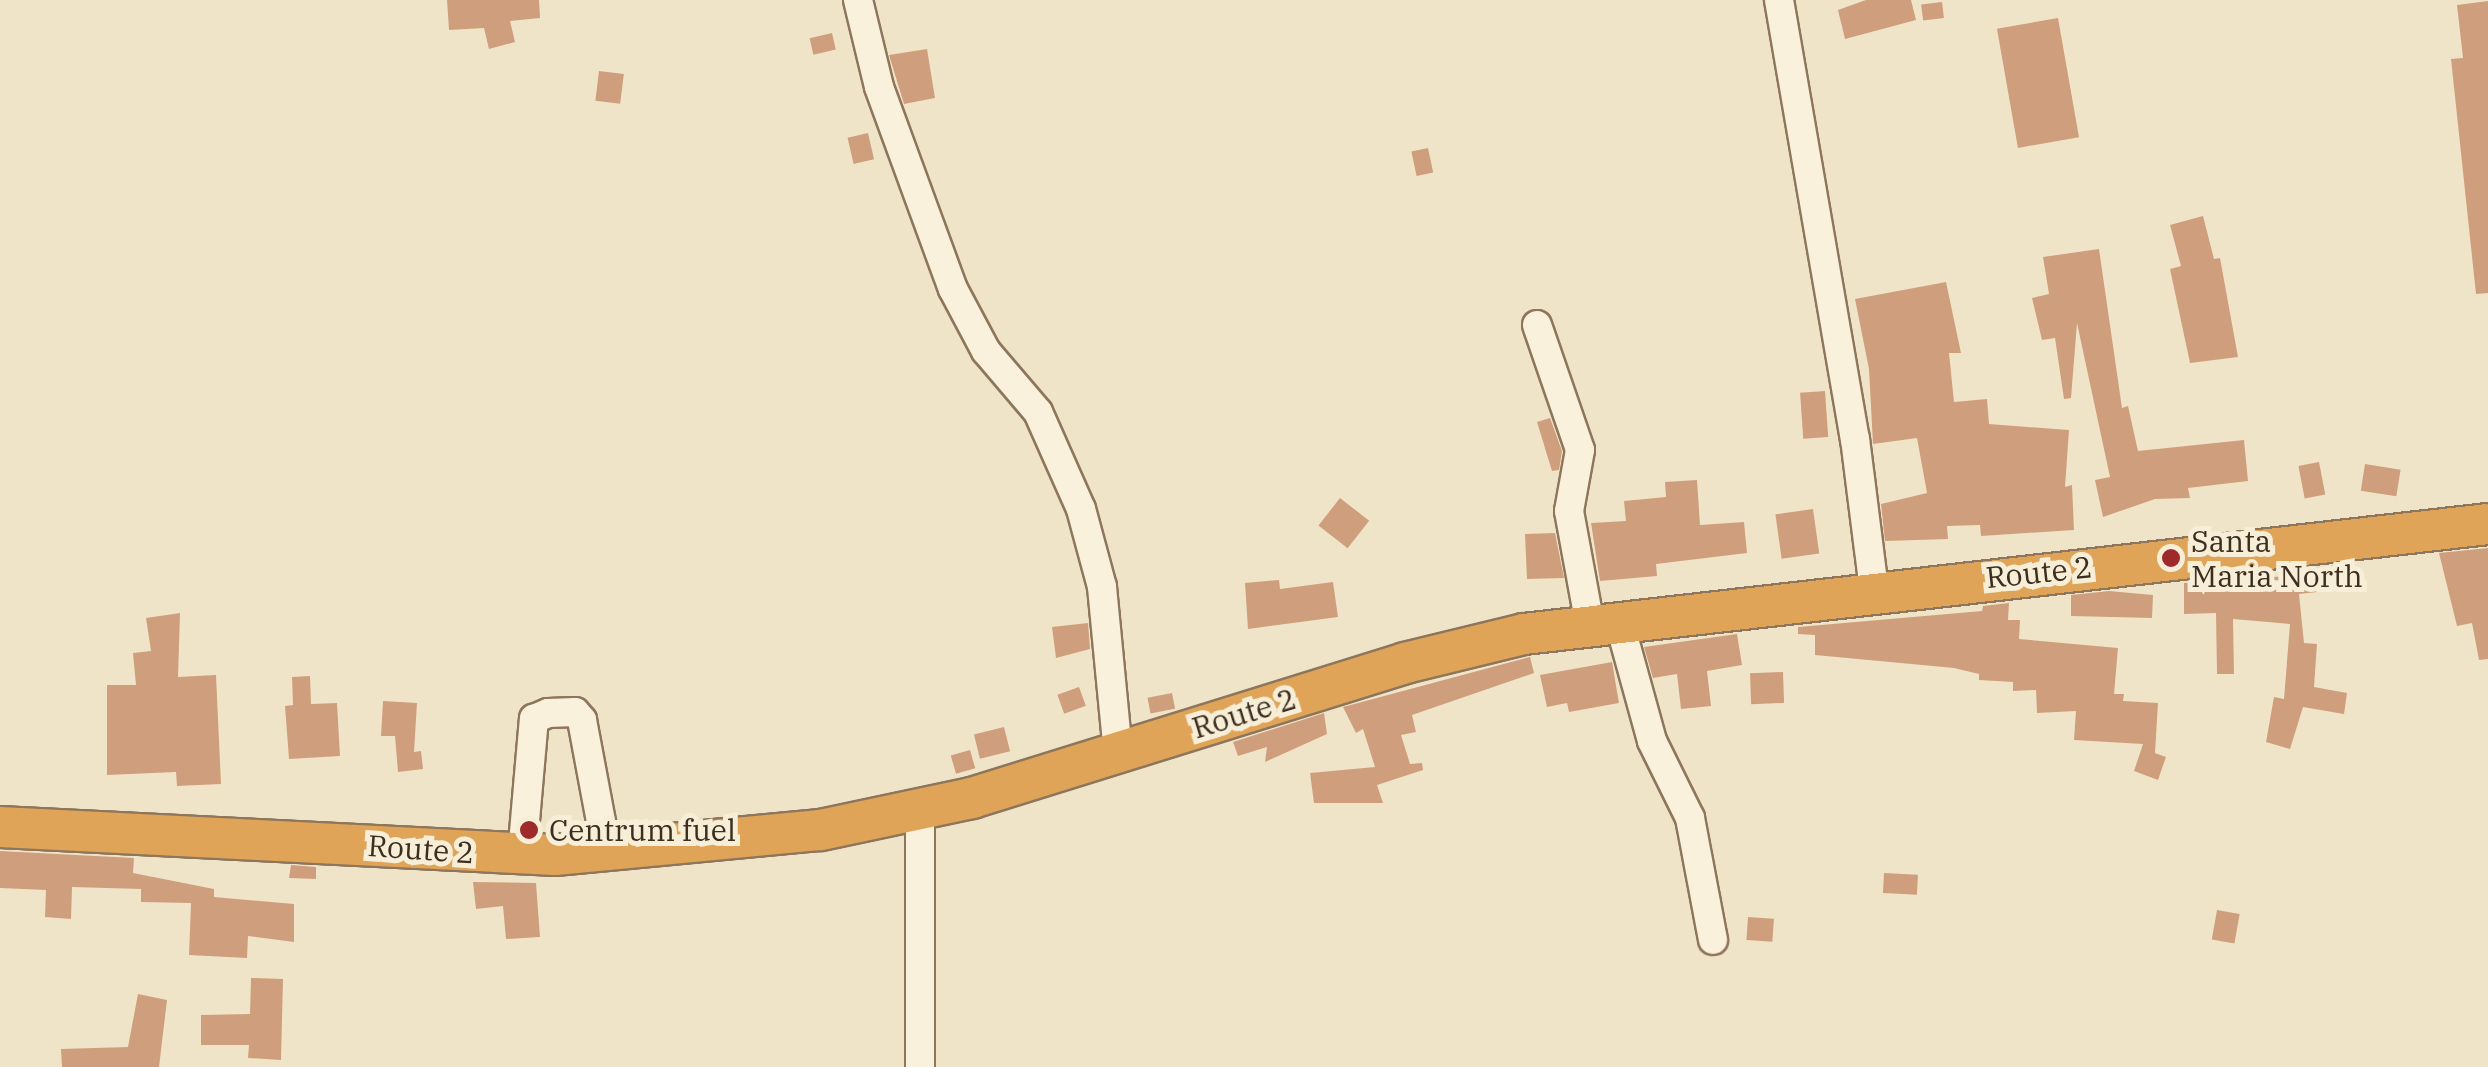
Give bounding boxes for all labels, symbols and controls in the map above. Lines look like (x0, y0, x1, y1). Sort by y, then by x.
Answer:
place label: Santa Maria North (2191, 523, 2363, 594)
marker: Santa Maria North (2160, 547, 2182, 569)
street label: Route 2 (1984, 549, 2094, 595)
street label: Route 2 (1188, 680, 1300, 746)
place label: Centrum fuel (549, 812, 736, 848)
marker: Centrum fuel (518, 819, 540, 841)
street label: Route 2 (366, 827, 476, 871)

